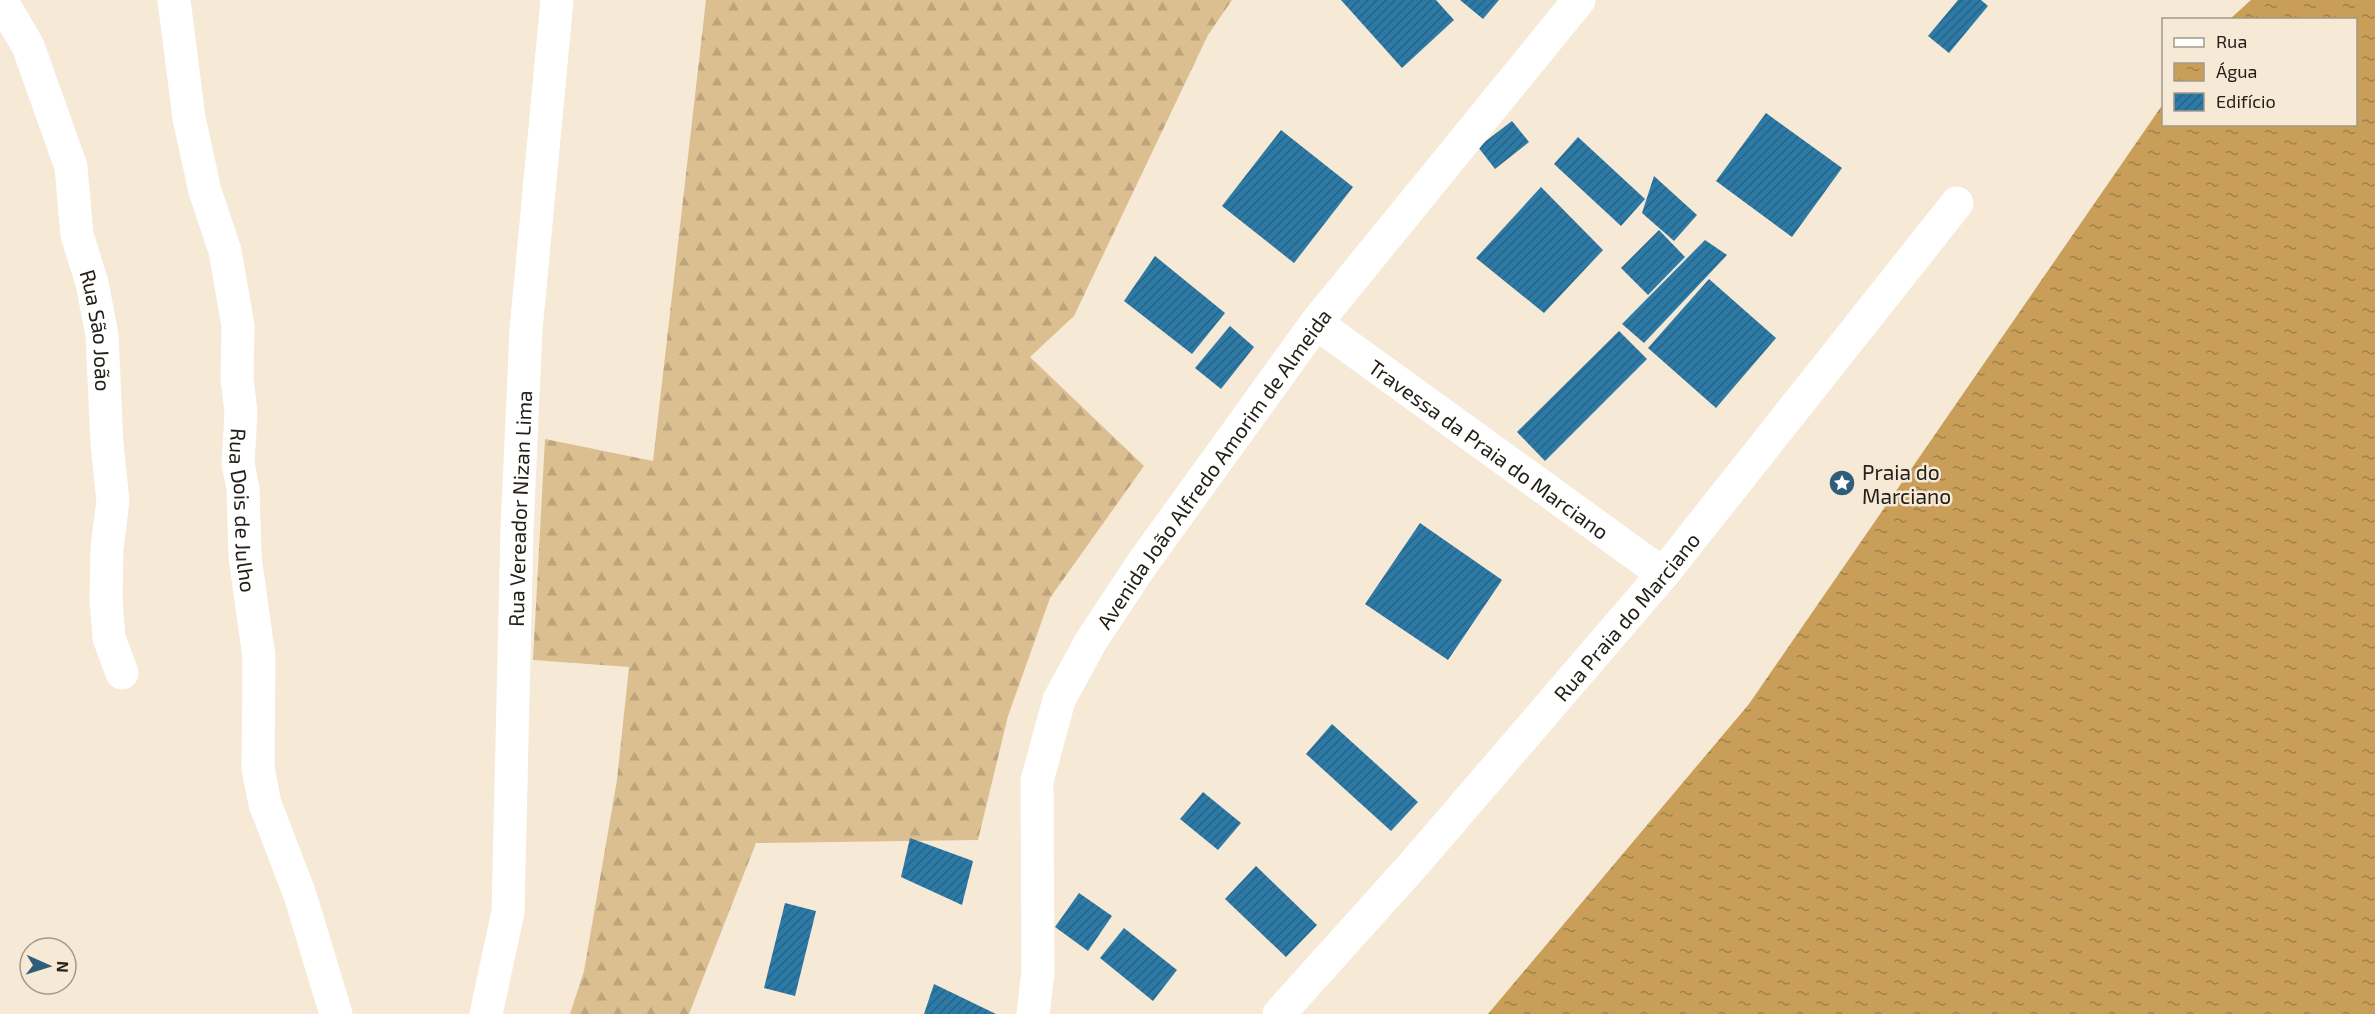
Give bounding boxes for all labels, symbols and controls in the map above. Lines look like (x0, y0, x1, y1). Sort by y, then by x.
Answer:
legend (2162, 18, 2357, 126)
text: Rua (2216, 30, 2247, 52)
text: Água (2216, 60, 2257, 82)
text: Edifício (2216, 90, 2276, 112)
street label: Rua São João (76, 266, 117, 392)
street label: Avenida João Alfredo Amorim de Almeida (1091, 303, 1336, 633)
street label: Travessa da Praia do Marciano (1365, 353, 1614, 544)
street label: Rua Vereador Nizan Lima (502, 390, 536, 627)
street label: Rua Dois de Julho (225, 428, 262, 594)
place label: Praia do Marciano (1862, 459, 1951, 508)
place icon: Praia do Marciano (1827, 468, 1857, 498)
street label: Rua Praia do Marciano (1548, 527, 1704, 705)
north arrow (18, 936, 78, 996)
text: N (54, 961, 73, 973)

